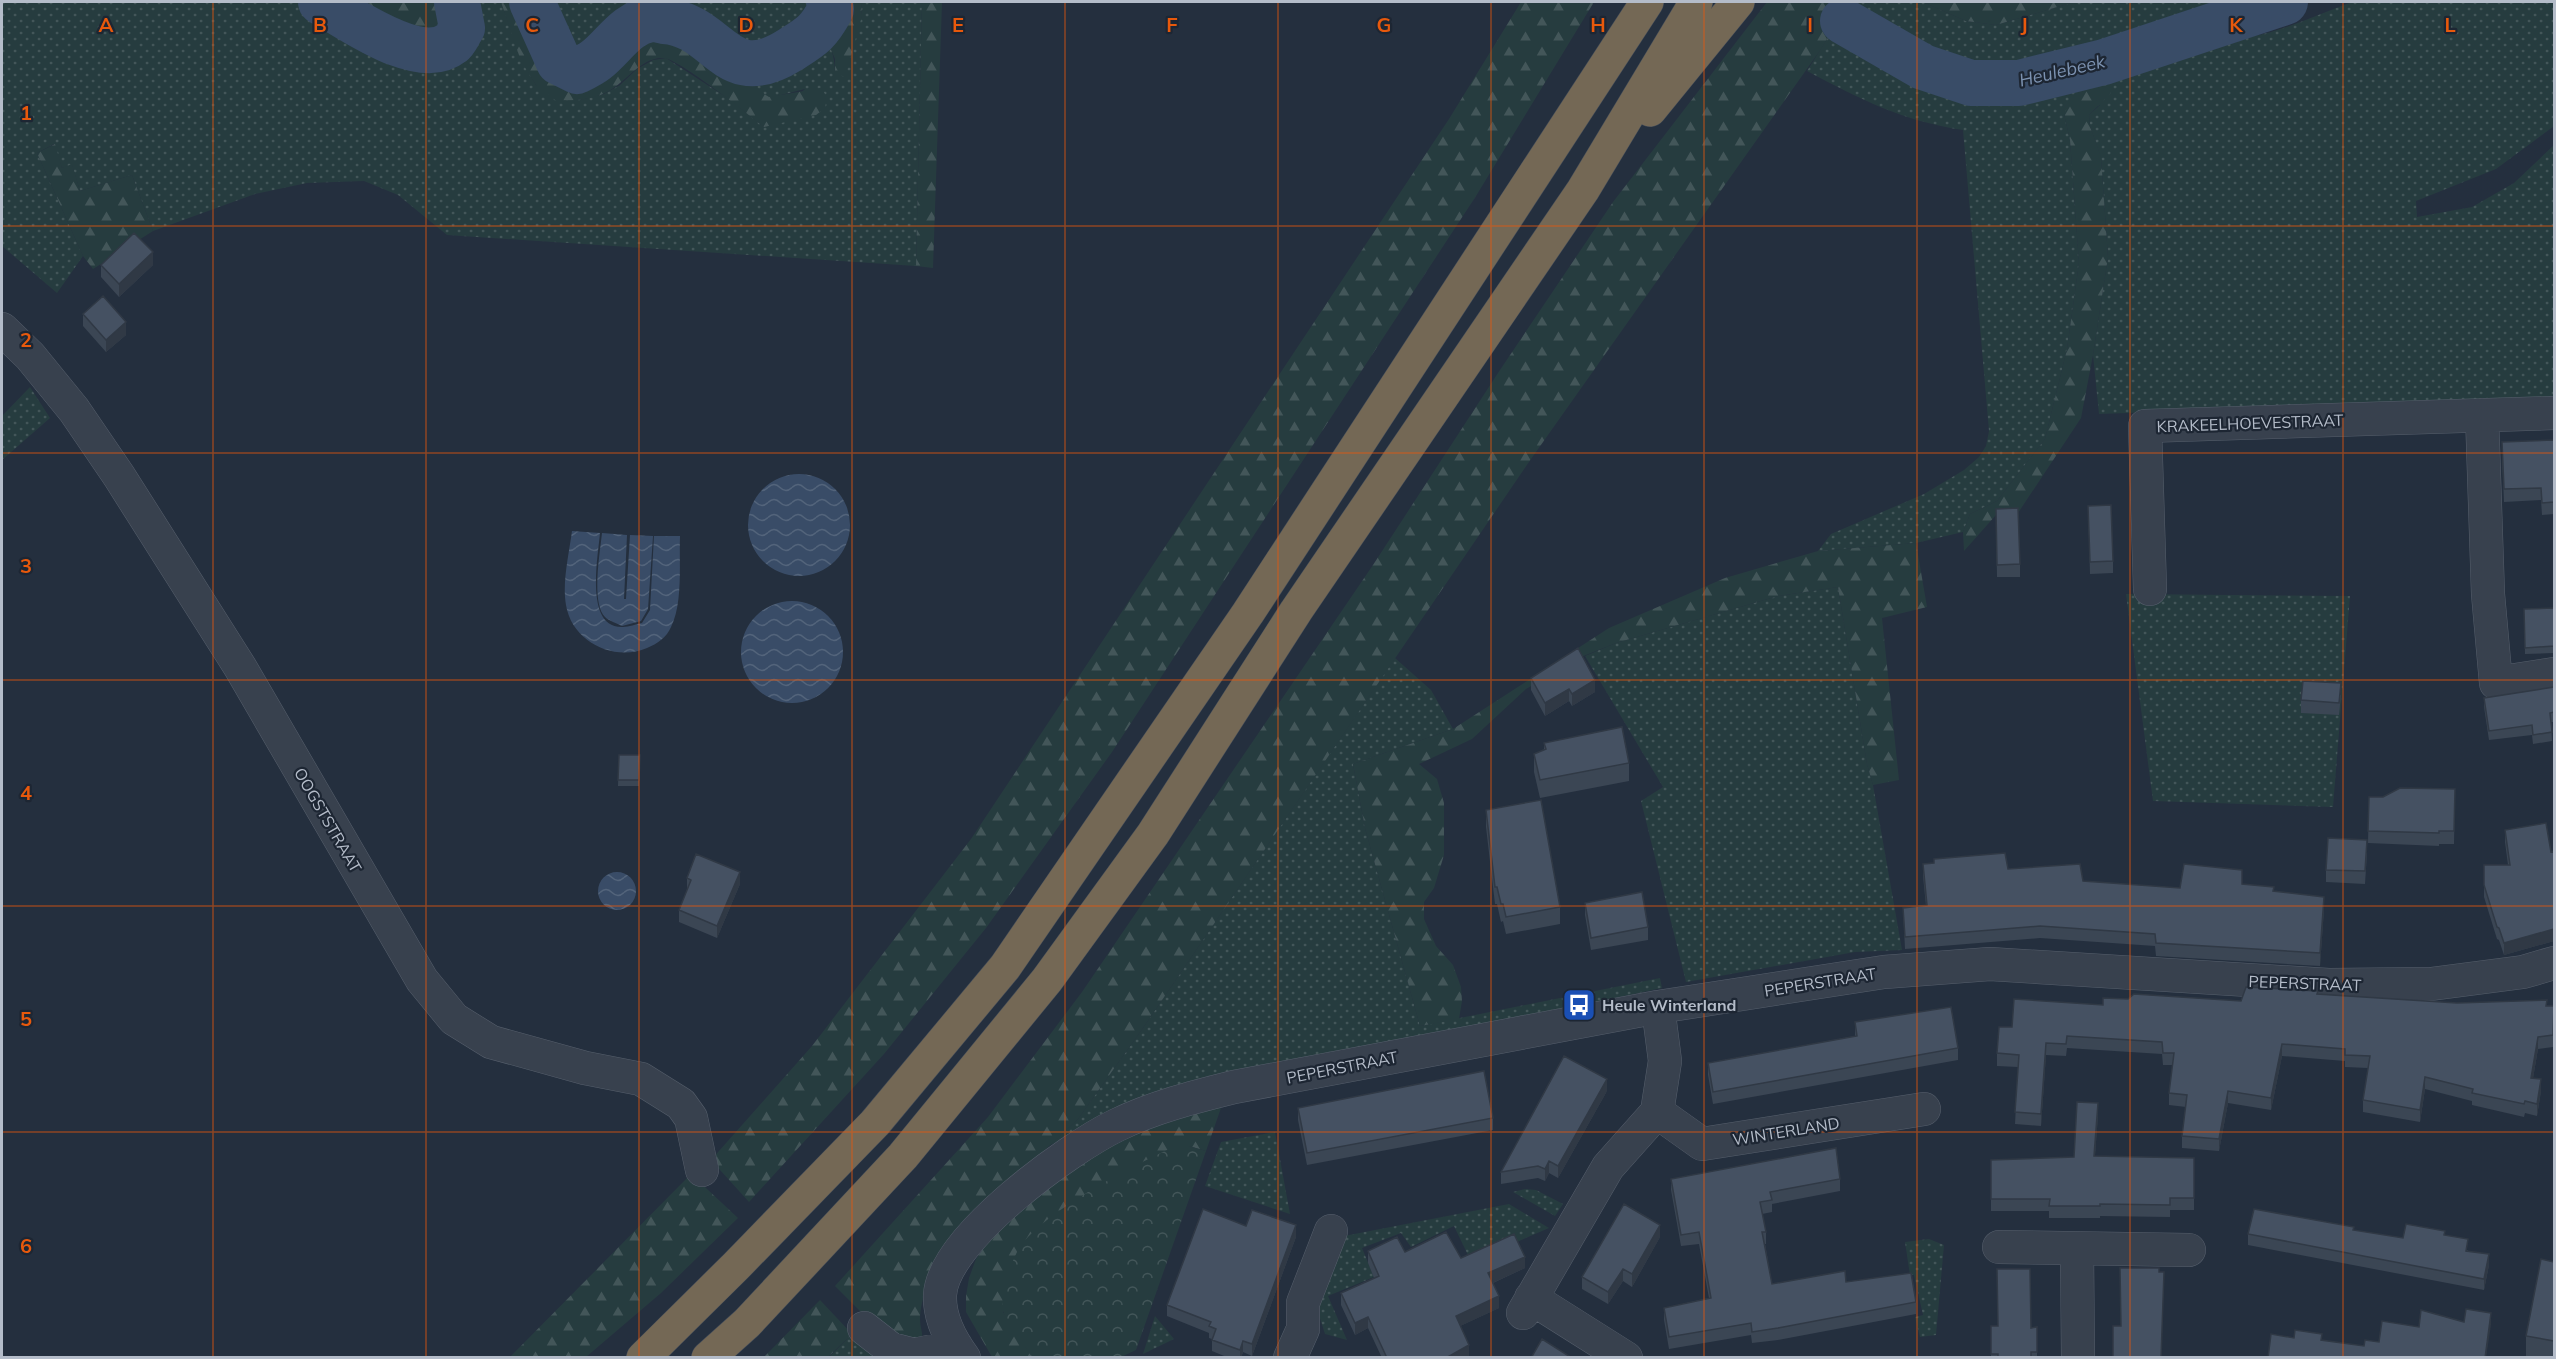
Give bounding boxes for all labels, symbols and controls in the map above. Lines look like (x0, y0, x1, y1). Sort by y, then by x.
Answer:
text: A (99, 12, 114, 37)
text: B (313, 12, 327, 37)
text: C (525, 12, 539, 37)
text: D (738, 12, 754, 37)
text: E (952, 12, 964, 37)
text: F (1166, 12, 1178, 37)
text: G (1377, 12, 1391, 37)
text: H (1590, 12, 1606, 37)
text: I (1807, 12, 1813, 37)
text: J (2020, 12, 2028, 37)
text: K (2229, 12, 2243, 37)
text: L (2444, 12, 2456, 37)
water label: Heulebeek (2017, 49, 2108, 92)
text: 1 (20, 100, 32, 125)
text: 2 (20, 327, 32, 352)
street label: KRAKEELHOEVESTRAAT (2156, 410, 2344, 436)
text: 3 (20, 553, 32, 578)
street label: OOGSTSTRAAT (290, 764, 366, 876)
text: 4 (20, 780, 32, 805)
street label: PEPERSTRAAT (1763, 963, 1878, 1001)
street label: PEPERSTRAAT (2248, 971, 2362, 995)
bus stop icon: Heule Winterland (1561, 987, 1597, 1023)
place label: Heule Winterland (1602, 995, 1736, 1015)
text: 5 (20, 1006, 32, 1031)
street label: PEPERSTRAAT (1285, 1046, 1400, 1088)
street label: WINTERLAND (1731, 1113, 1841, 1149)
text: 6 (20, 1233, 32, 1258)

